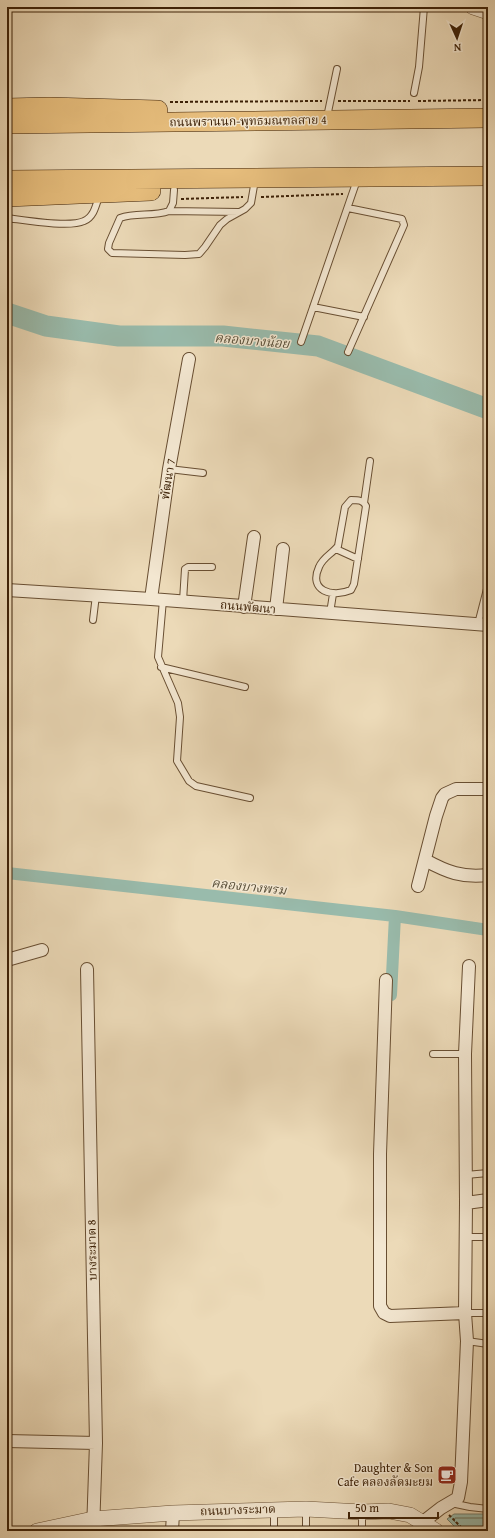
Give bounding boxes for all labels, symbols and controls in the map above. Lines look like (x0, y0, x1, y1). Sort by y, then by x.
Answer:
north arrow (437, 18, 477, 58)
text: N (453, 40, 462, 56)
street label: ถนนพรานนก-พุทธมณฑลสาย 4 (169, 111, 327, 130)
water label: คลองบางน้อย (214, 328, 291, 353)
street label: พัฒนา 7 (156, 457, 179, 501)
street label: ถนนพัฒนา (219, 596, 277, 617)
water label: คลองบางพรม (210, 873, 288, 900)
street label: บางระมาด 8 (82, 1219, 101, 1281)
place label: Daughter & Son Cafe คลองลัดมะยม (337, 1459, 433, 1490)
cafe icon: Daughter & Son Cafe คลองลัดมะยม (436, 1464, 458, 1486)
scale bar (349, 1494, 438, 1520)
text: 50 m (355, 1499, 379, 1516)
street label: ถนนบางระมาด (200, 1500, 276, 1519)

